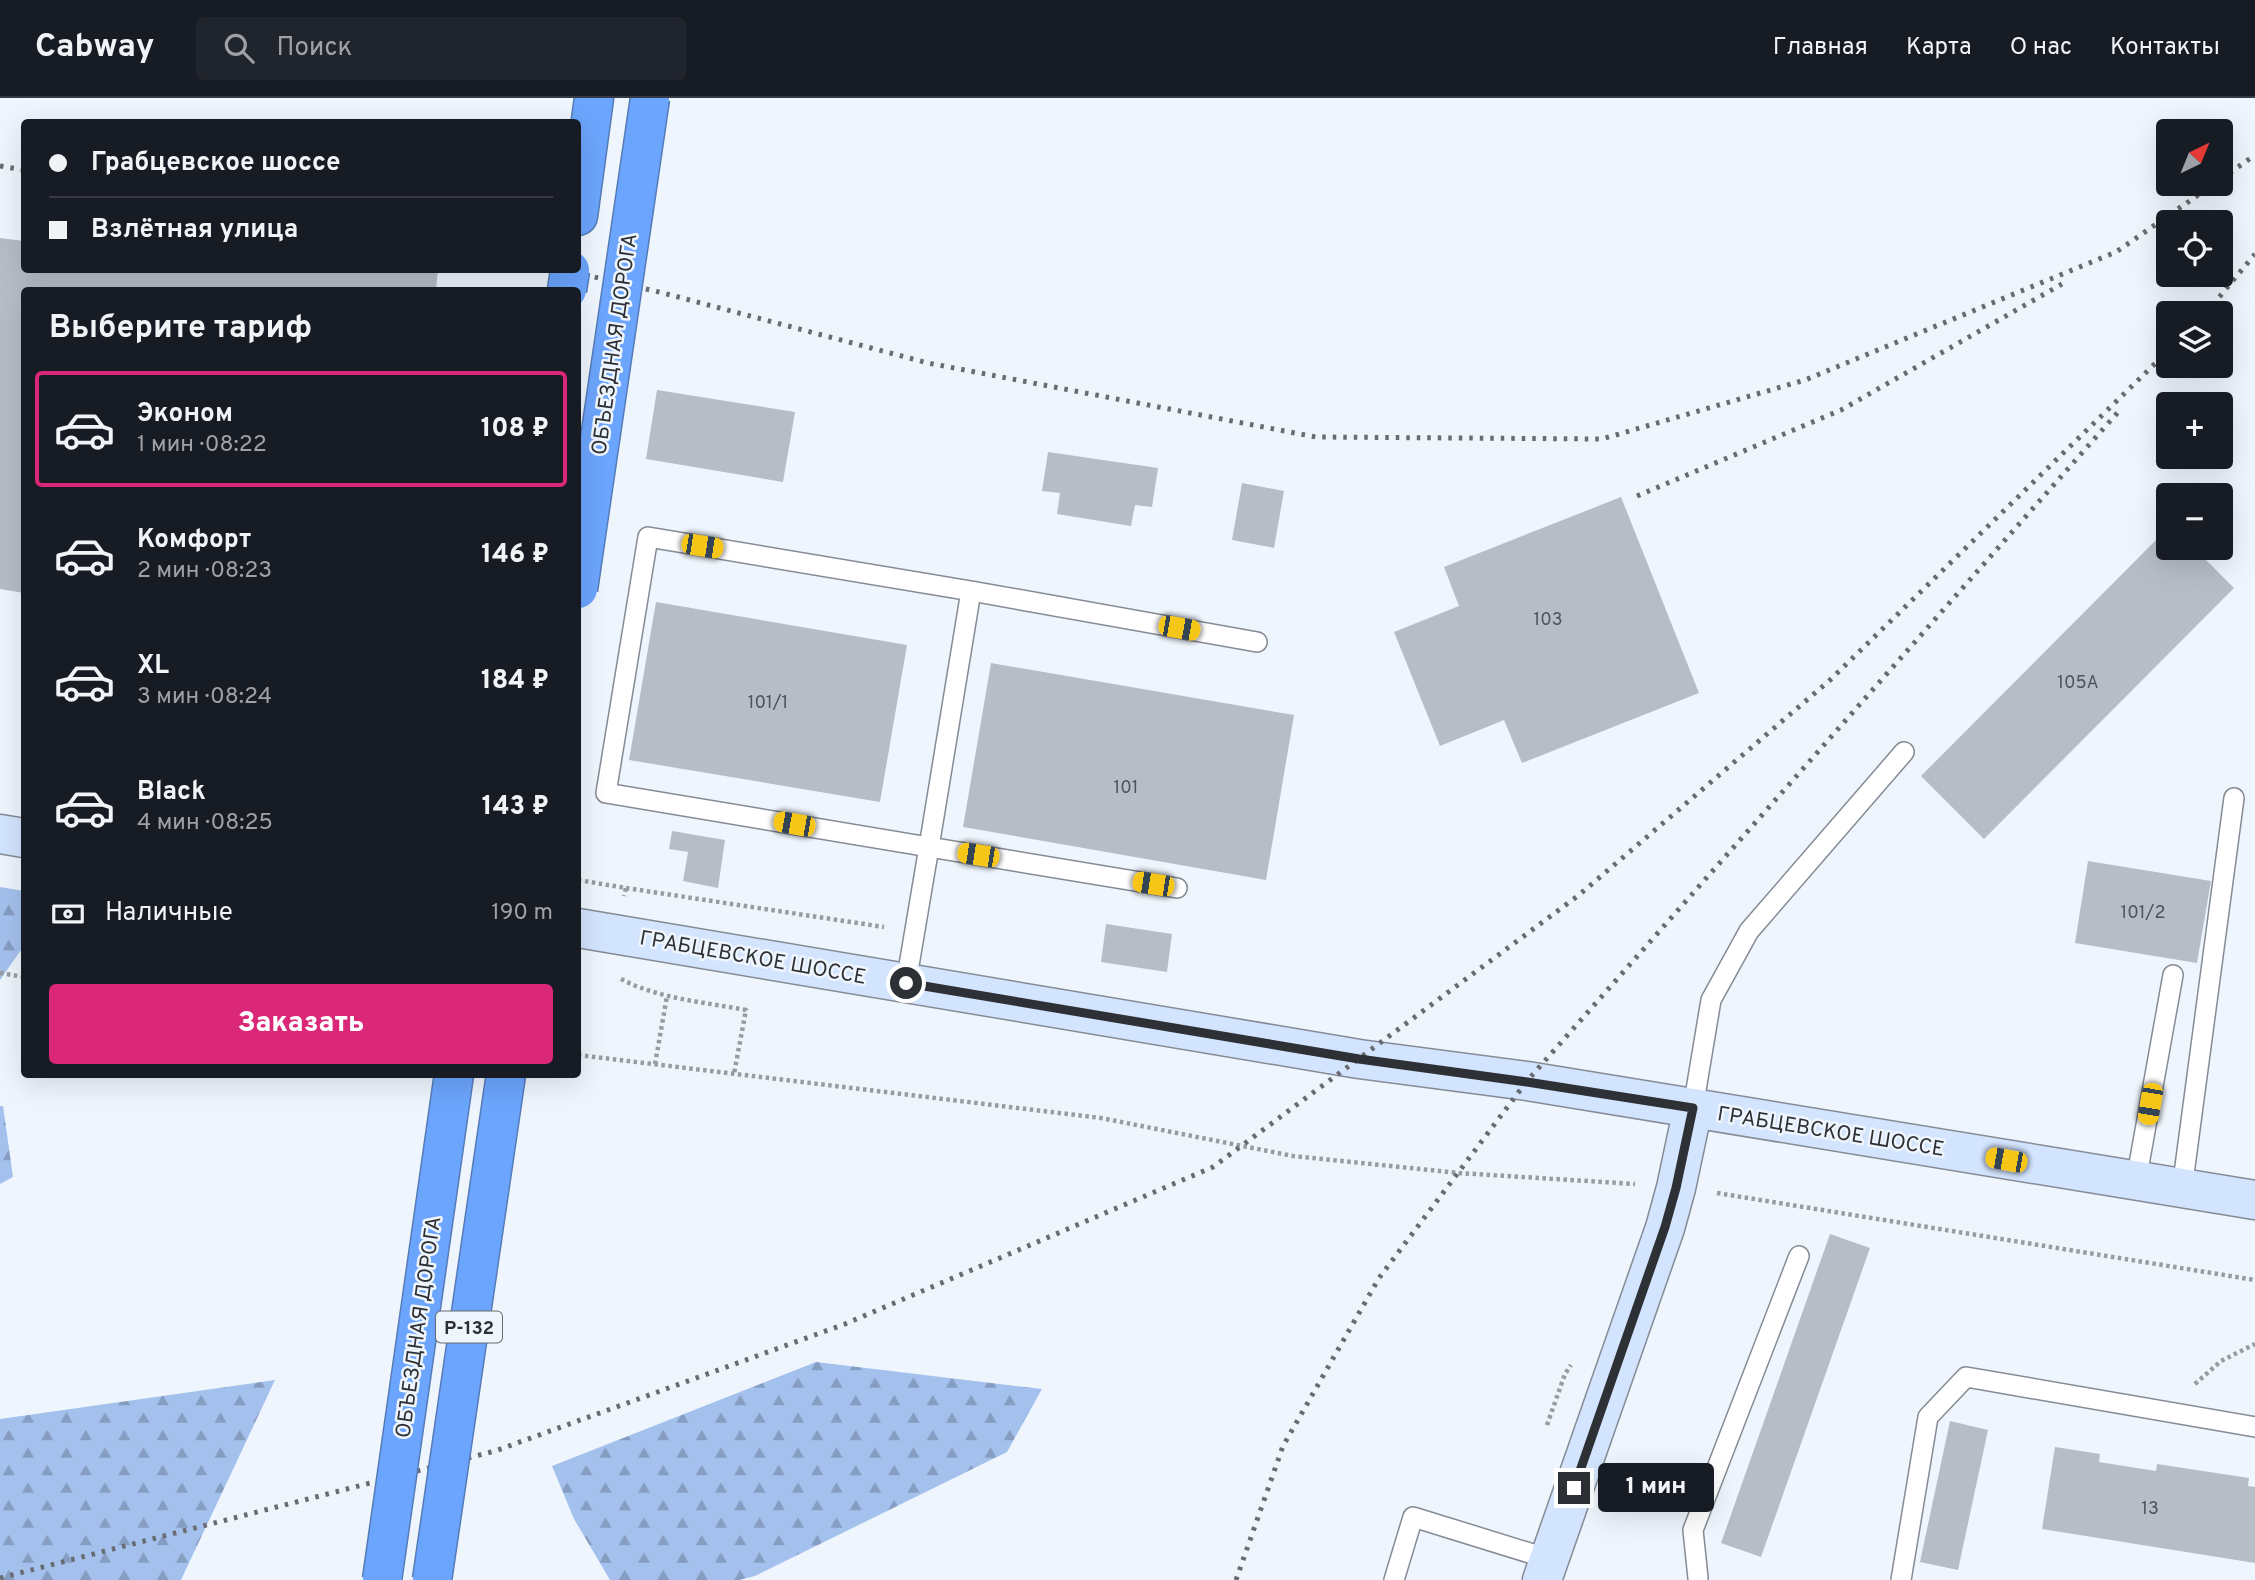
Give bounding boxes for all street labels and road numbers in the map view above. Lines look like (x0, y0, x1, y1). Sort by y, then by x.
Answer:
street label: ОБЪЕЗДНАЯ ДОРОГА (587, 232, 644, 457)
street label: ГРАБЦЕВСКОЕ ШОССЕ (637, 925, 868, 992)
street label: ГРАБЦЕВСКОЕ ШОССЕ (1715, 1101, 1946, 1164)
street label: ОБЪЕЗДНАЯ ДОРОГА (391, 1215, 448, 1440)
road number: Р-132 (436, 1312, 502, 1343)

